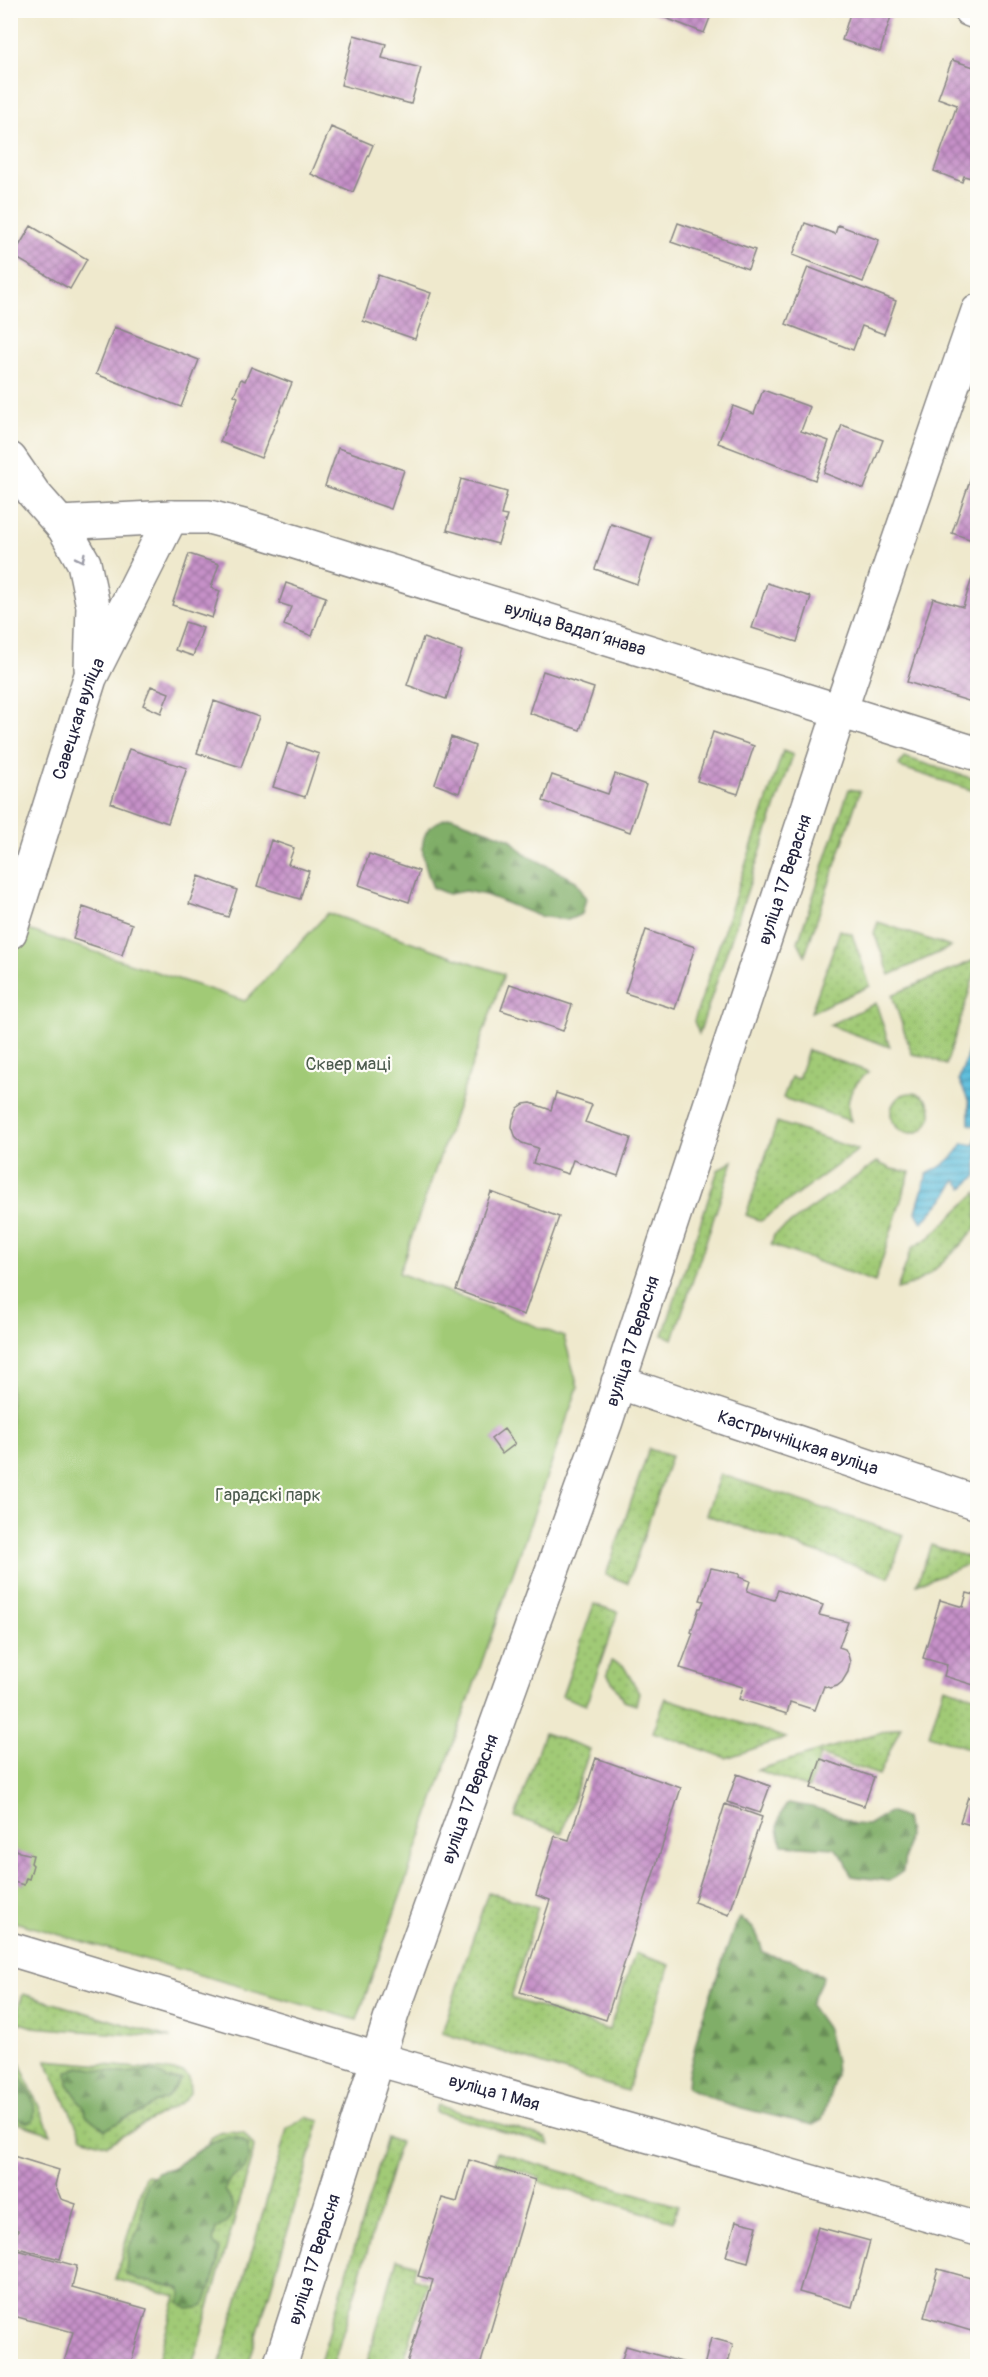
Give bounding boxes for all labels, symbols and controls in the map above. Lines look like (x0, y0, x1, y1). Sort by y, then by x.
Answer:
one-way arrow (73, 552, 85, 563)
street label: вуліца Вадапʼянава (501, 597, 649, 661)
street label: Савецкая вуліца (47, 654, 110, 783)
street label: вуліца 17 Верасня (752, 811, 817, 948)
park label: Сквер маці (305, 1053, 391, 1076)
street label: вуліца 17 Верасня (600, 1273, 665, 1409)
street label: Кастрычніцкая вуліца (715, 1405, 881, 1480)
park label: Гарадскі парк (215, 1484, 321, 1507)
street label: вуліца 17 Верасня (436, 1731, 504, 1867)
street label: вуліца 1 Мая (446, 2068, 543, 2116)
street label: вуліца 17 Верасня (282, 2191, 346, 2327)

